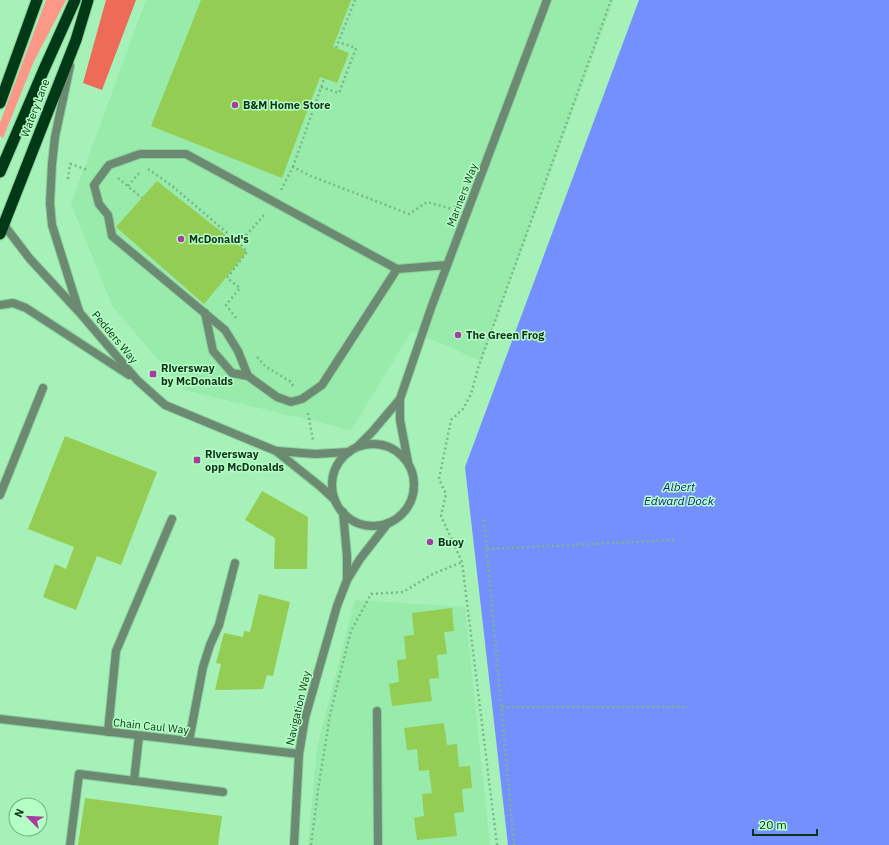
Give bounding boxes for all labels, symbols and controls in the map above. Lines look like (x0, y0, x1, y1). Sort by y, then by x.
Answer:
street label: Watery Lane (17, 77, 53, 139)
place label: B&M Home Store (243, 98, 330, 112)
marker: B&M Home Store (230, 100, 240, 110)
street label: Mariners Way (443, 161, 481, 229)
place label: McDonald's (189, 232, 249, 246)
marker: McDonald's (176, 234, 186, 244)
street label: Pedders Way (89, 308, 141, 367)
place label: The Green Frog (466, 328, 545, 342)
marker: The Green Frog (453, 330, 463, 340)
place label: Riversway by McDonalds (161, 361, 233, 388)
marker: Riversway by McDonalds (148, 369, 158, 379)
place label: Riversway opp McDonalds (205, 447, 285, 474)
marker: Riversway opp McDonalds (192, 455, 202, 465)
water label: Albert Edward Dock (644, 479, 715, 508)
place label: Buoy (438, 535, 464, 549)
marker: Buoy (425, 537, 435, 547)
street label: Navigation Way (283, 669, 313, 747)
street label: Chain Caul Way (112, 715, 190, 737)
north arrow (8, 797, 48, 837)
text: N (11, 806, 27, 819)
scale bar (753, 811, 817, 837)
text: 20 m (759, 817, 787, 832)

